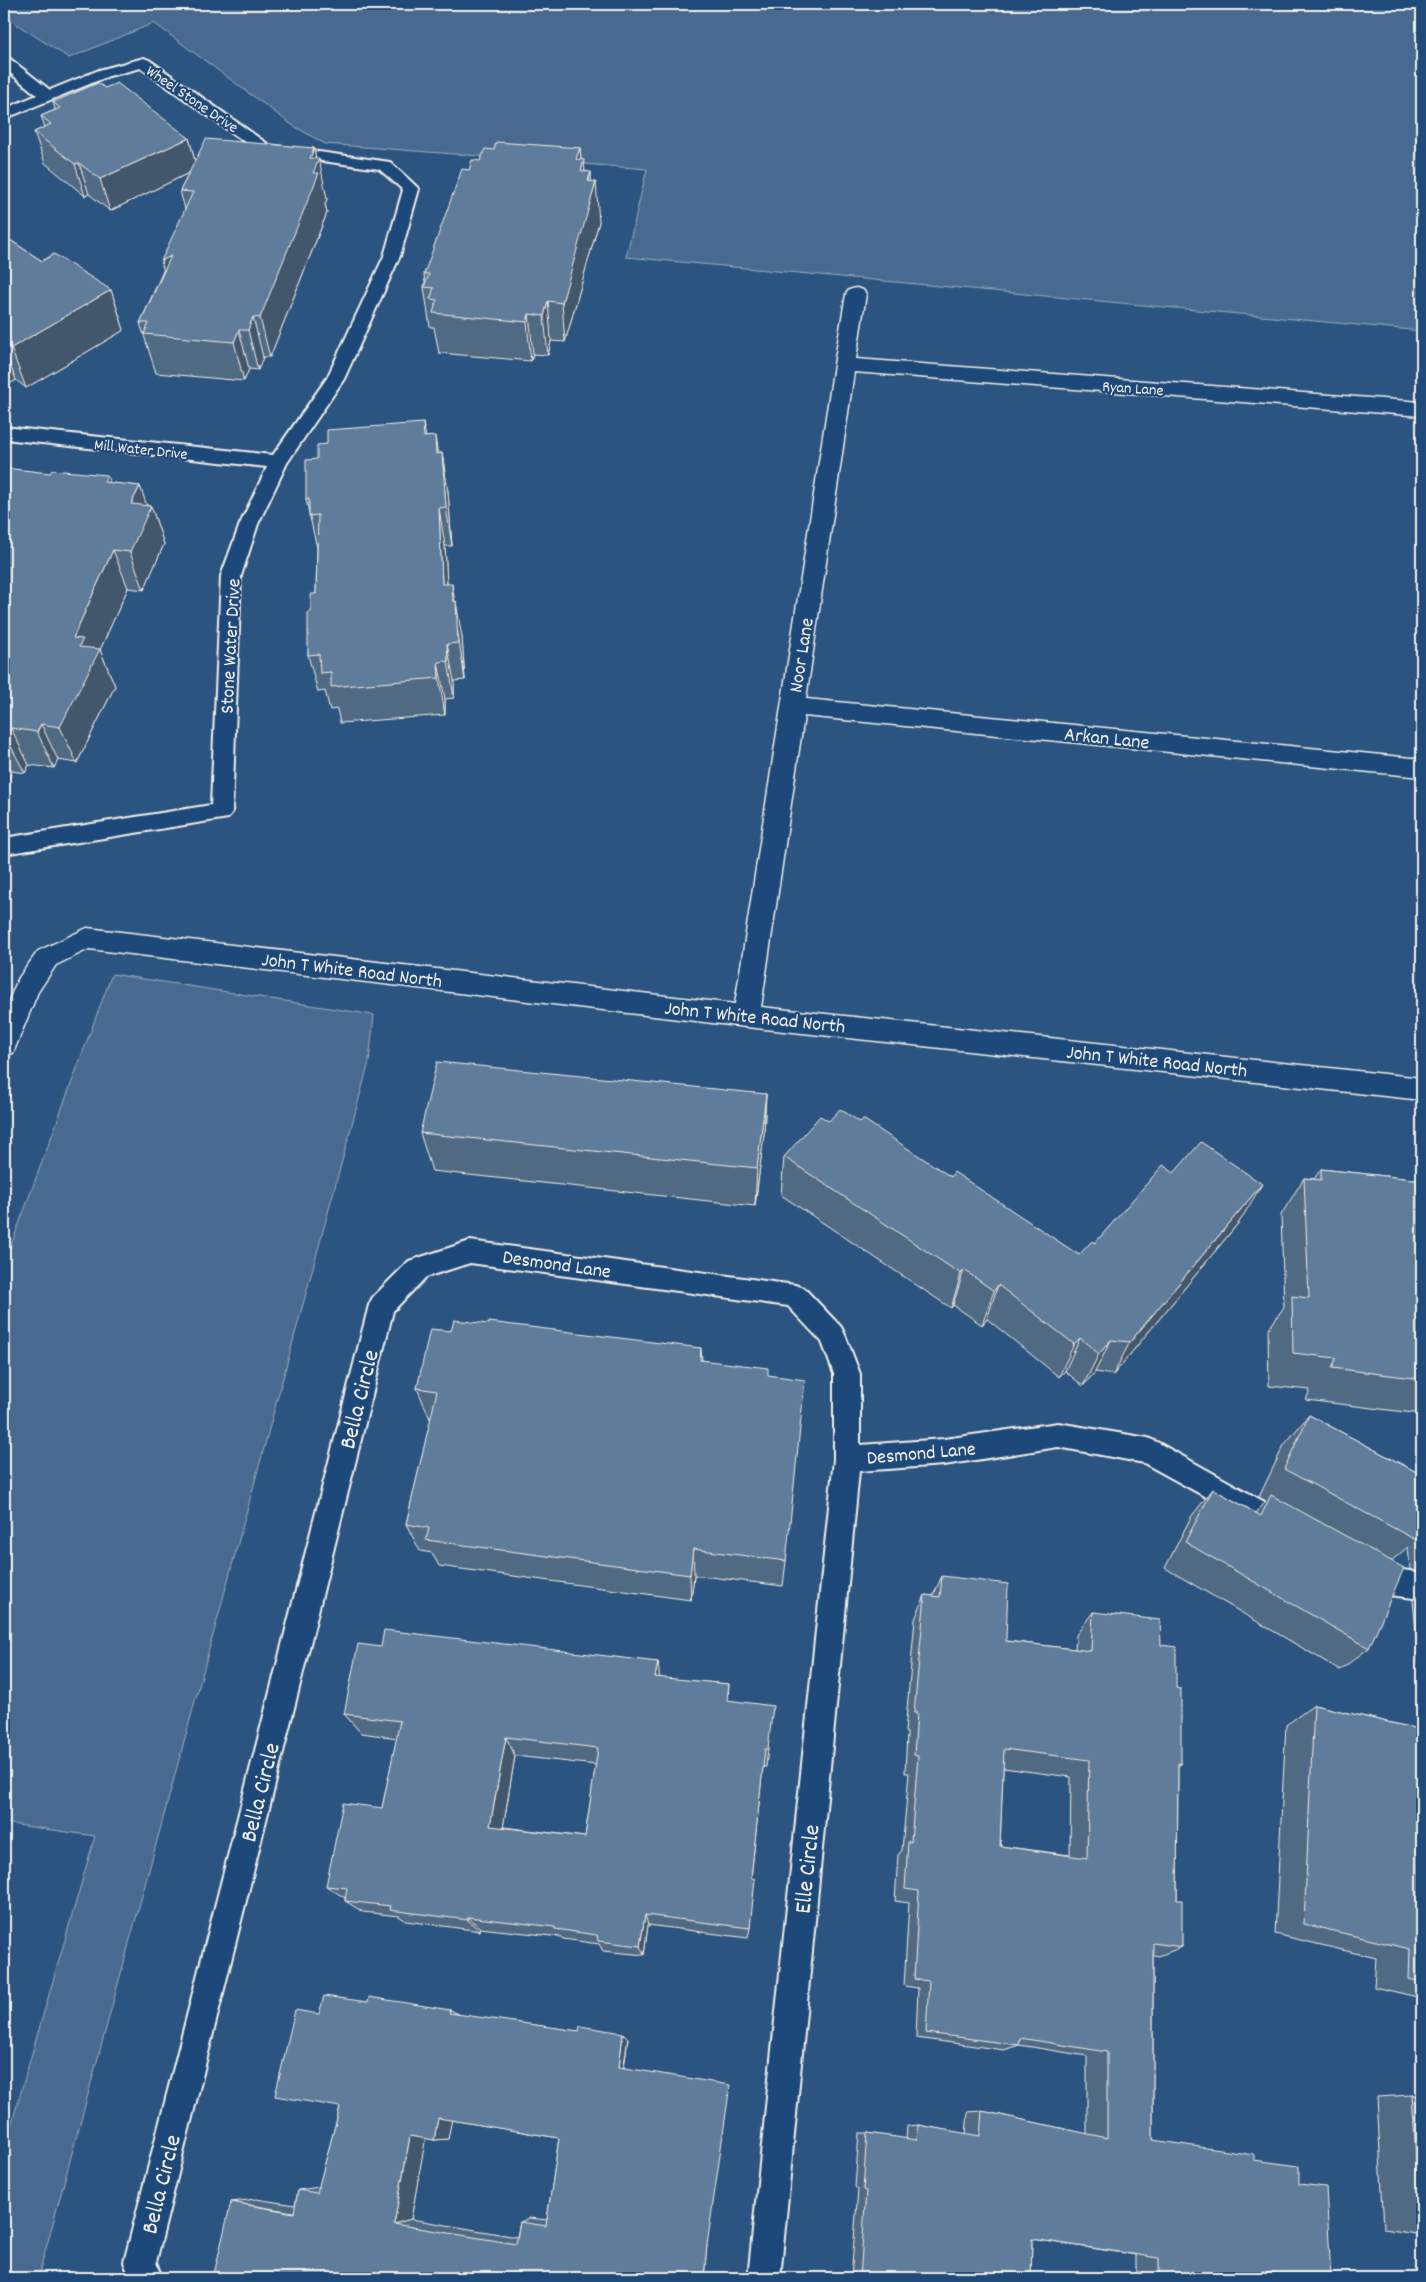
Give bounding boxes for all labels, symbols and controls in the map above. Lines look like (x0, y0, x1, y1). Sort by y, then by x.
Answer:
street label: Wheel Stone Drive (141, 61, 242, 140)
street label: Ryan Lane (1101, 376, 1164, 403)
street label: Mill Water Drive (93, 434, 189, 467)
street label: Stone Water Drive (214, 578, 250, 714)
street label: Noor Lane (783, 616, 823, 695)
street label: Arkan Lane (1063, 722, 1151, 758)
street label: John T White Road North (260, 947, 443, 997)
street label: John T White Road North (663, 996, 846, 1042)
street label: John T White Road North (1065, 1040, 1248, 1086)
street label: Desmond Lane (501, 1245, 613, 1287)
street label: Bella Circle (332, 1347, 390, 1453)
street label: Desmond Lane (866, 1436, 977, 1474)
street label: Bella Circle (233, 1740, 291, 1846)
street label: Elle Circle (787, 1823, 831, 1916)
street label: Bella Circle (134, 2132, 192, 2238)

